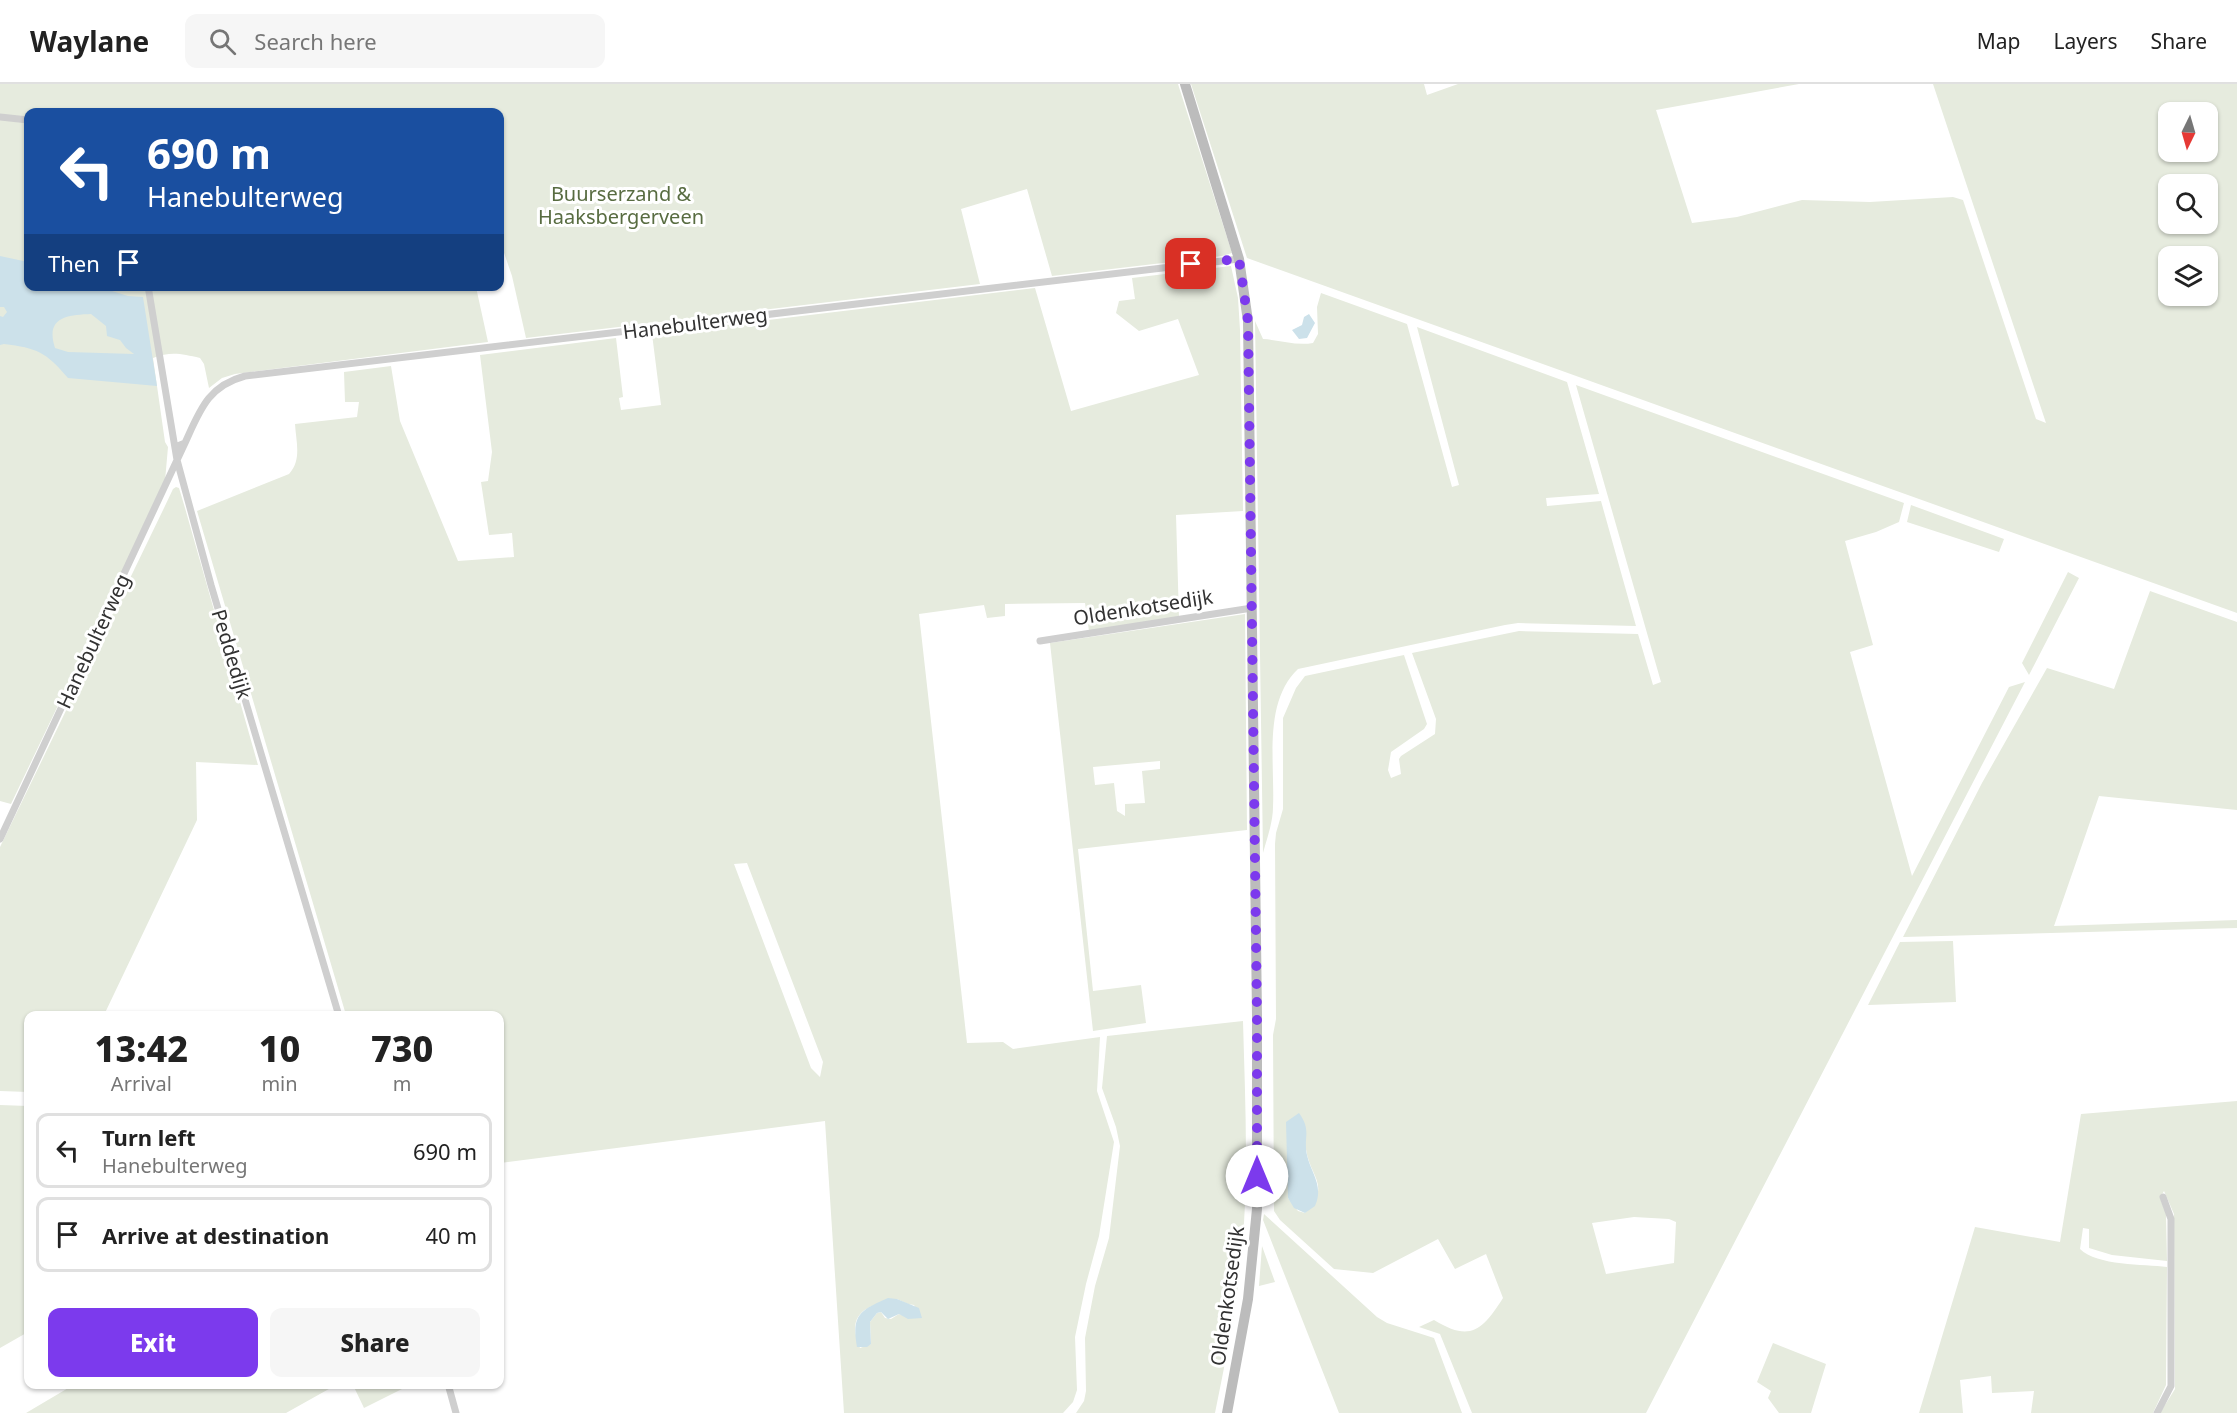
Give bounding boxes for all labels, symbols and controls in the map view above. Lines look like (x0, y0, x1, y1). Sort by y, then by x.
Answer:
search box (185, 14, 605, 68)
text: Waylane (30, 22, 149, 60)
icon: search (206, 25, 239, 58)
text: Search here (254, 26, 377, 56)
text: Map (1977, 27, 2021, 55)
text: Layers (2054, 27, 2118, 55)
text: Share (2151, 27, 2207, 55)
north arrow (2158, 102, 2218, 162)
map controls (2158, 102, 2218, 306)
text: 690 m (147, 124, 271, 181)
icon: left (48, 132, 126, 210)
button: search (2158, 174, 2218, 234)
text: Hanebulterweg (147, 178, 344, 215)
park label: Buurserzand & Haaksbergerveen (538, 180, 704, 230)
pin (1165, 238, 1216, 289)
icon: arrive (112, 246, 145, 279)
button: layers (2158, 246, 2218, 306)
icon: arrive (1174, 247, 1207, 280)
text: Then (48, 248, 100, 278)
street label: Hanebulterweg (621, 301, 769, 345)
street label: Hanebulterweg (50, 569, 136, 713)
street label: Oldenkotsedijk (1071, 583, 1215, 631)
street label: Peddedijk (206, 606, 259, 703)
text: 13:42 (95, 1024, 188, 1073)
text: 10 (259, 1024, 300, 1073)
text: 730 (371, 1024, 433, 1073)
text: Arrival (111, 1070, 172, 1097)
text: min (261, 1070, 298, 1097)
text: m (393, 1070, 412, 1097)
text: Turn left (102, 1122, 196, 1152)
icon: left (51, 1134, 84, 1167)
text: 690 m (413, 1136, 477, 1166)
position arrow (1225, 1144, 1289, 1208)
text: Hanebulterweg (102, 1152, 248, 1179)
icon: arrive (51, 1218, 84, 1251)
text: Arrive at destination (102, 1220, 329, 1250)
text: 40 m (426, 1220, 477, 1250)
street label: Oldenkotsedijk (1204, 1224, 1250, 1368)
button: Exit (48, 1308, 258, 1377)
button: Share (270, 1308, 480, 1377)

